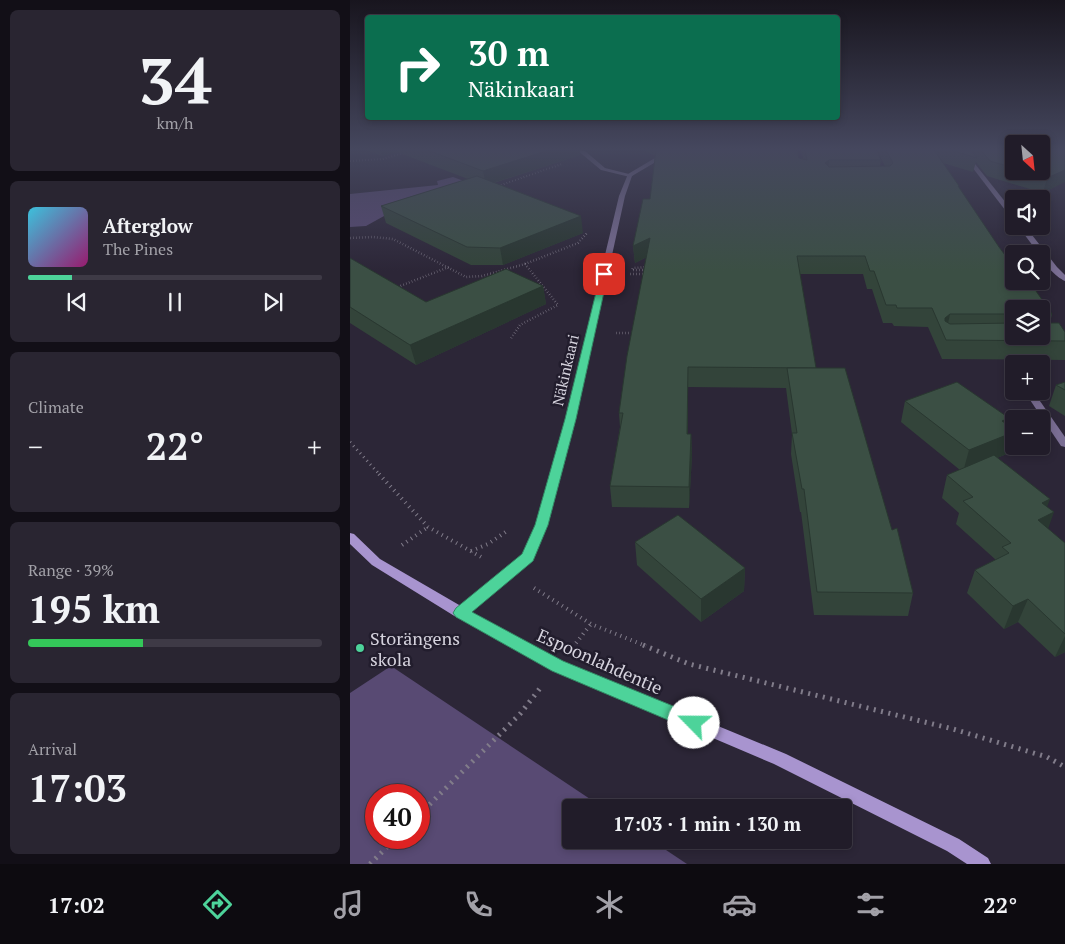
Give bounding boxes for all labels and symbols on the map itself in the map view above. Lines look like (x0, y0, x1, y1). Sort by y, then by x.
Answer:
north arrow (1005, 135, 1050, 180)
pin (583, 253, 625, 295)
street label: Näkinkaari (547, 332, 583, 408)
street label: Espoonlahdentie (533, 623, 667, 699)
place label: Storängens skola (370, 626, 460, 671)
marker: Storängens skola (354, 642, 366, 654)
position arrow (667, 696, 719, 748)
speed limit sign: 40 (365, 784, 430, 849)

